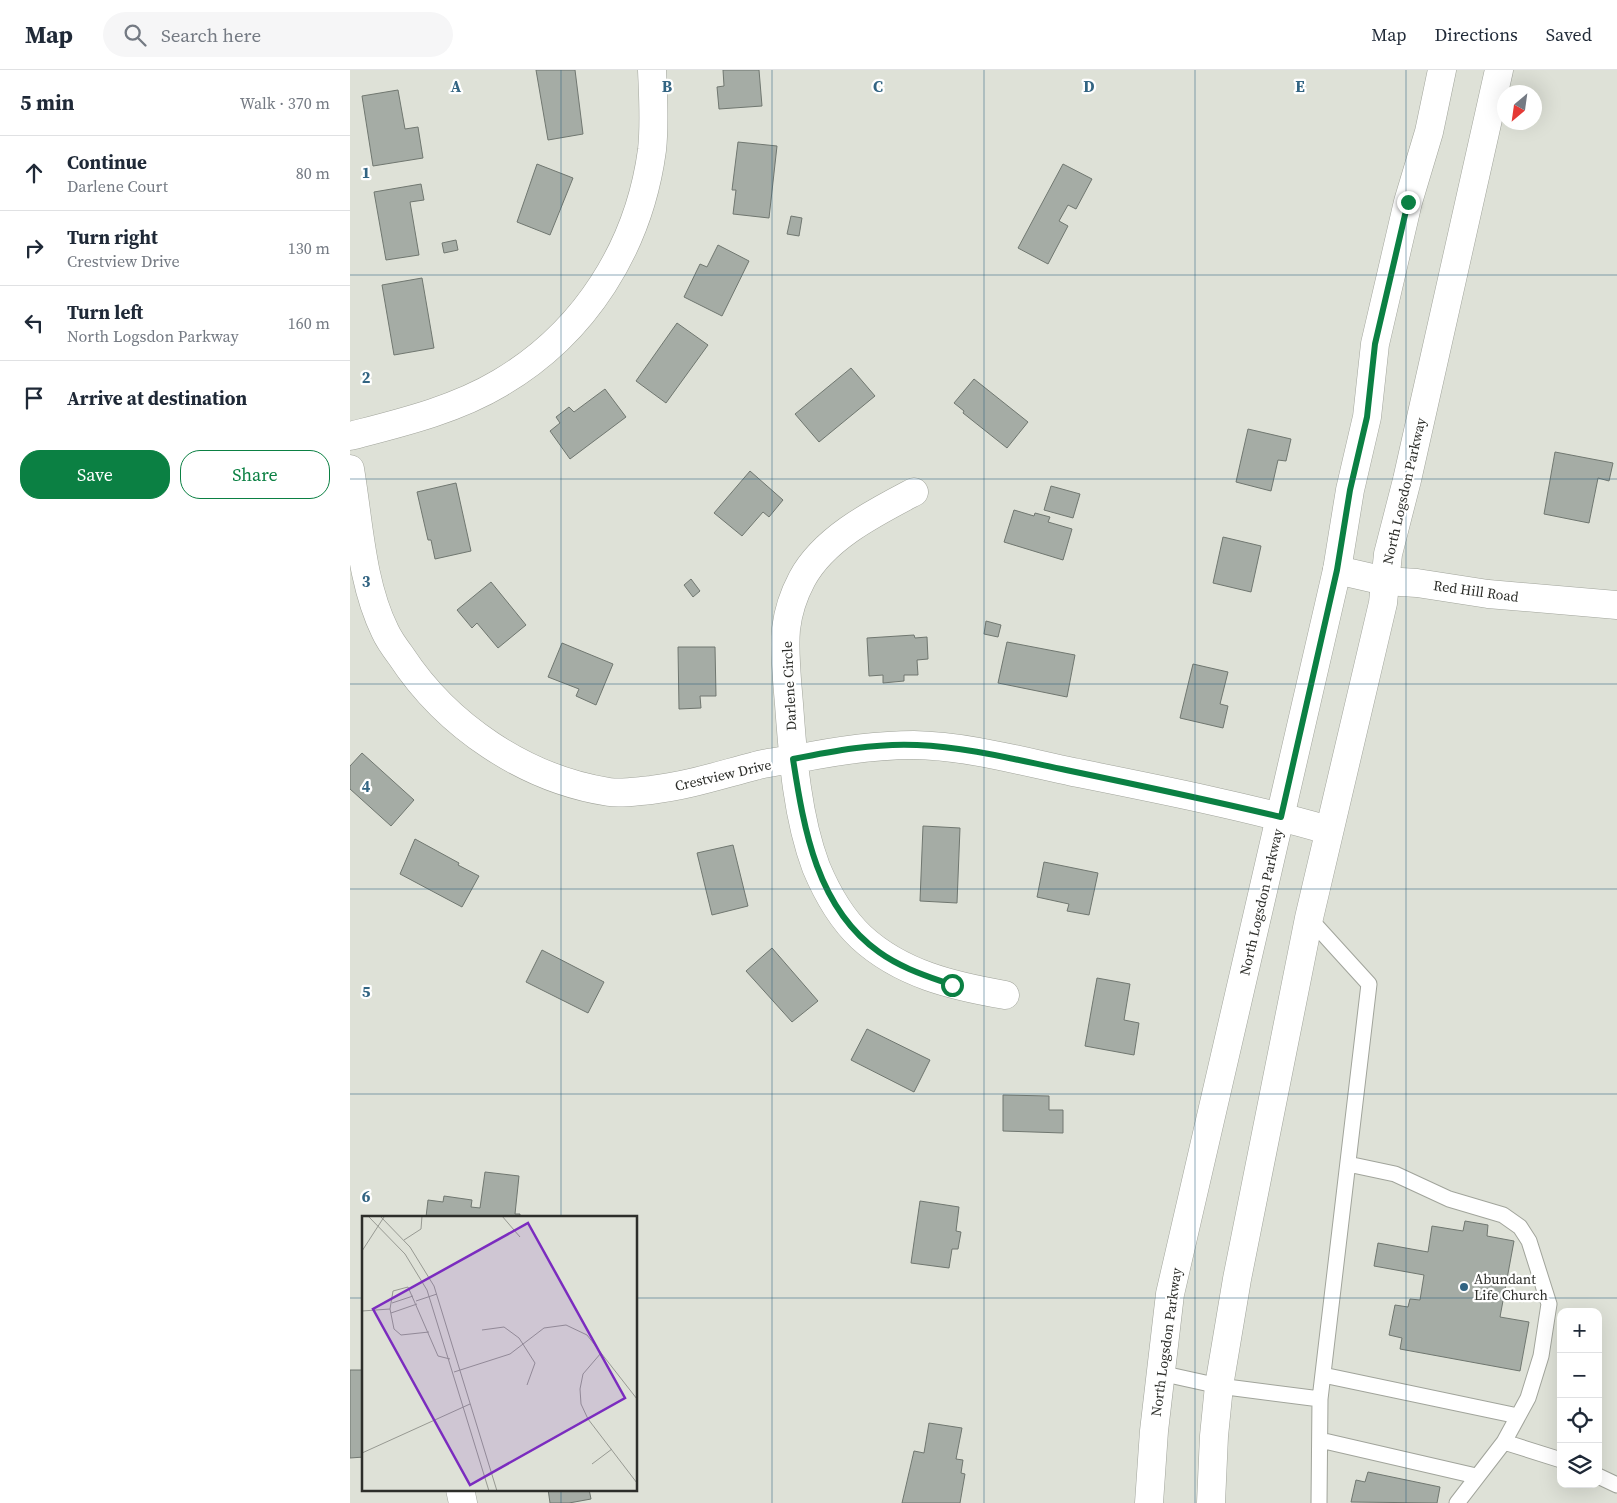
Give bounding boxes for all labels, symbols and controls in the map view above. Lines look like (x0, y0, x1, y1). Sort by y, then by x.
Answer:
search box (103, 12, 453, 57)
text: Map (25, 18, 73, 51)
icon: search (121, 21, 149, 49)
text: Search here (161, 22, 261, 48)
text: Map (1371, 22, 1407, 47)
text: Directions (1435, 22, 1518, 47)
text: Saved (1546, 22, 1592, 47)
text: A (451, 75, 462, 97)
text: B (662, 75, 673, 97)
text: C (873, 75, 883, 97)
text: D (1083, 75, 1095, 97)
text: E (1295, 75, 1305, 97)
north arrow (1497, 85, 1542, 130)
text: 5 min (20, 88, 75, 117)
text: Walk · 370 m (240, 92, 330, 114)
text: Continue (67, 149, 147, 175)
icon: ahead (20, 159, 48, 187)
text: 1 (362, 161, 370, 183)
text: 80 m (296, 162, 330, 184)
text: Darlene Court (67, 175, 168, 197)
route end (1397, 191, 1420, 214)
text: Turn right (67, 224, 158, 250)
icon: right (20, 234, 48, 262)
text: 130 m (288, 237, 330, 259)
text: Crestview Drive (67, 250, 180, 272)
text: Turn left (67, 299, 143, 325)
icon: left (20, 309, 48, 337)
text: 160 m (288, 312, 330, 334)
text: North Logsdon Parkway (67, 325, 239, 347)
text: 2 (362, 366, 371, 388)
icon: arrive (20, 384, 48, 412)
text: Arrive at destination (67, 385, 247, 411)
street label: North Logsdon Parkway (1377, 415, 1431, 566)
button: Save (20, 450, 170, 499)
button: Share (180, 450, 330, 499)
text: 3 (362, 570, 371, 592)
street label: Red Hill Road (1432, 575, 1520, 607)
street label: Darlene Circle (777, 641, 801, 731)
street label: Crestview Drive (673, 754, 773, 796)
text: 4 (362, 775, 371, 797)
street label: North Logsdon Parkway (1234, 826, 1288, 977)
route start (941, 974, 964, 997)
text: 5 (362, 980, 371, 1002)
text: 6 (362, 1185, 371, 1207)
inset map (362, 1216, 638, 1490)
street label: North Logsdon Parkway (1146, 1265, 1186, 1418)
place label: Abundant Life Church (1474, 1269, 1548, 1305)
marker: Abundant Life Church (1458, 1281, 1470, 1293)
map controls (1557, 1308, 1602, 1488)
button: + (1557, 1308, 1602, 1353)
button: − (1557, 1353, 1602, 1398)
button: locate (1557, 1398, 1602, 1443)
button: layers (1557, 1443, 1602, 1488)

